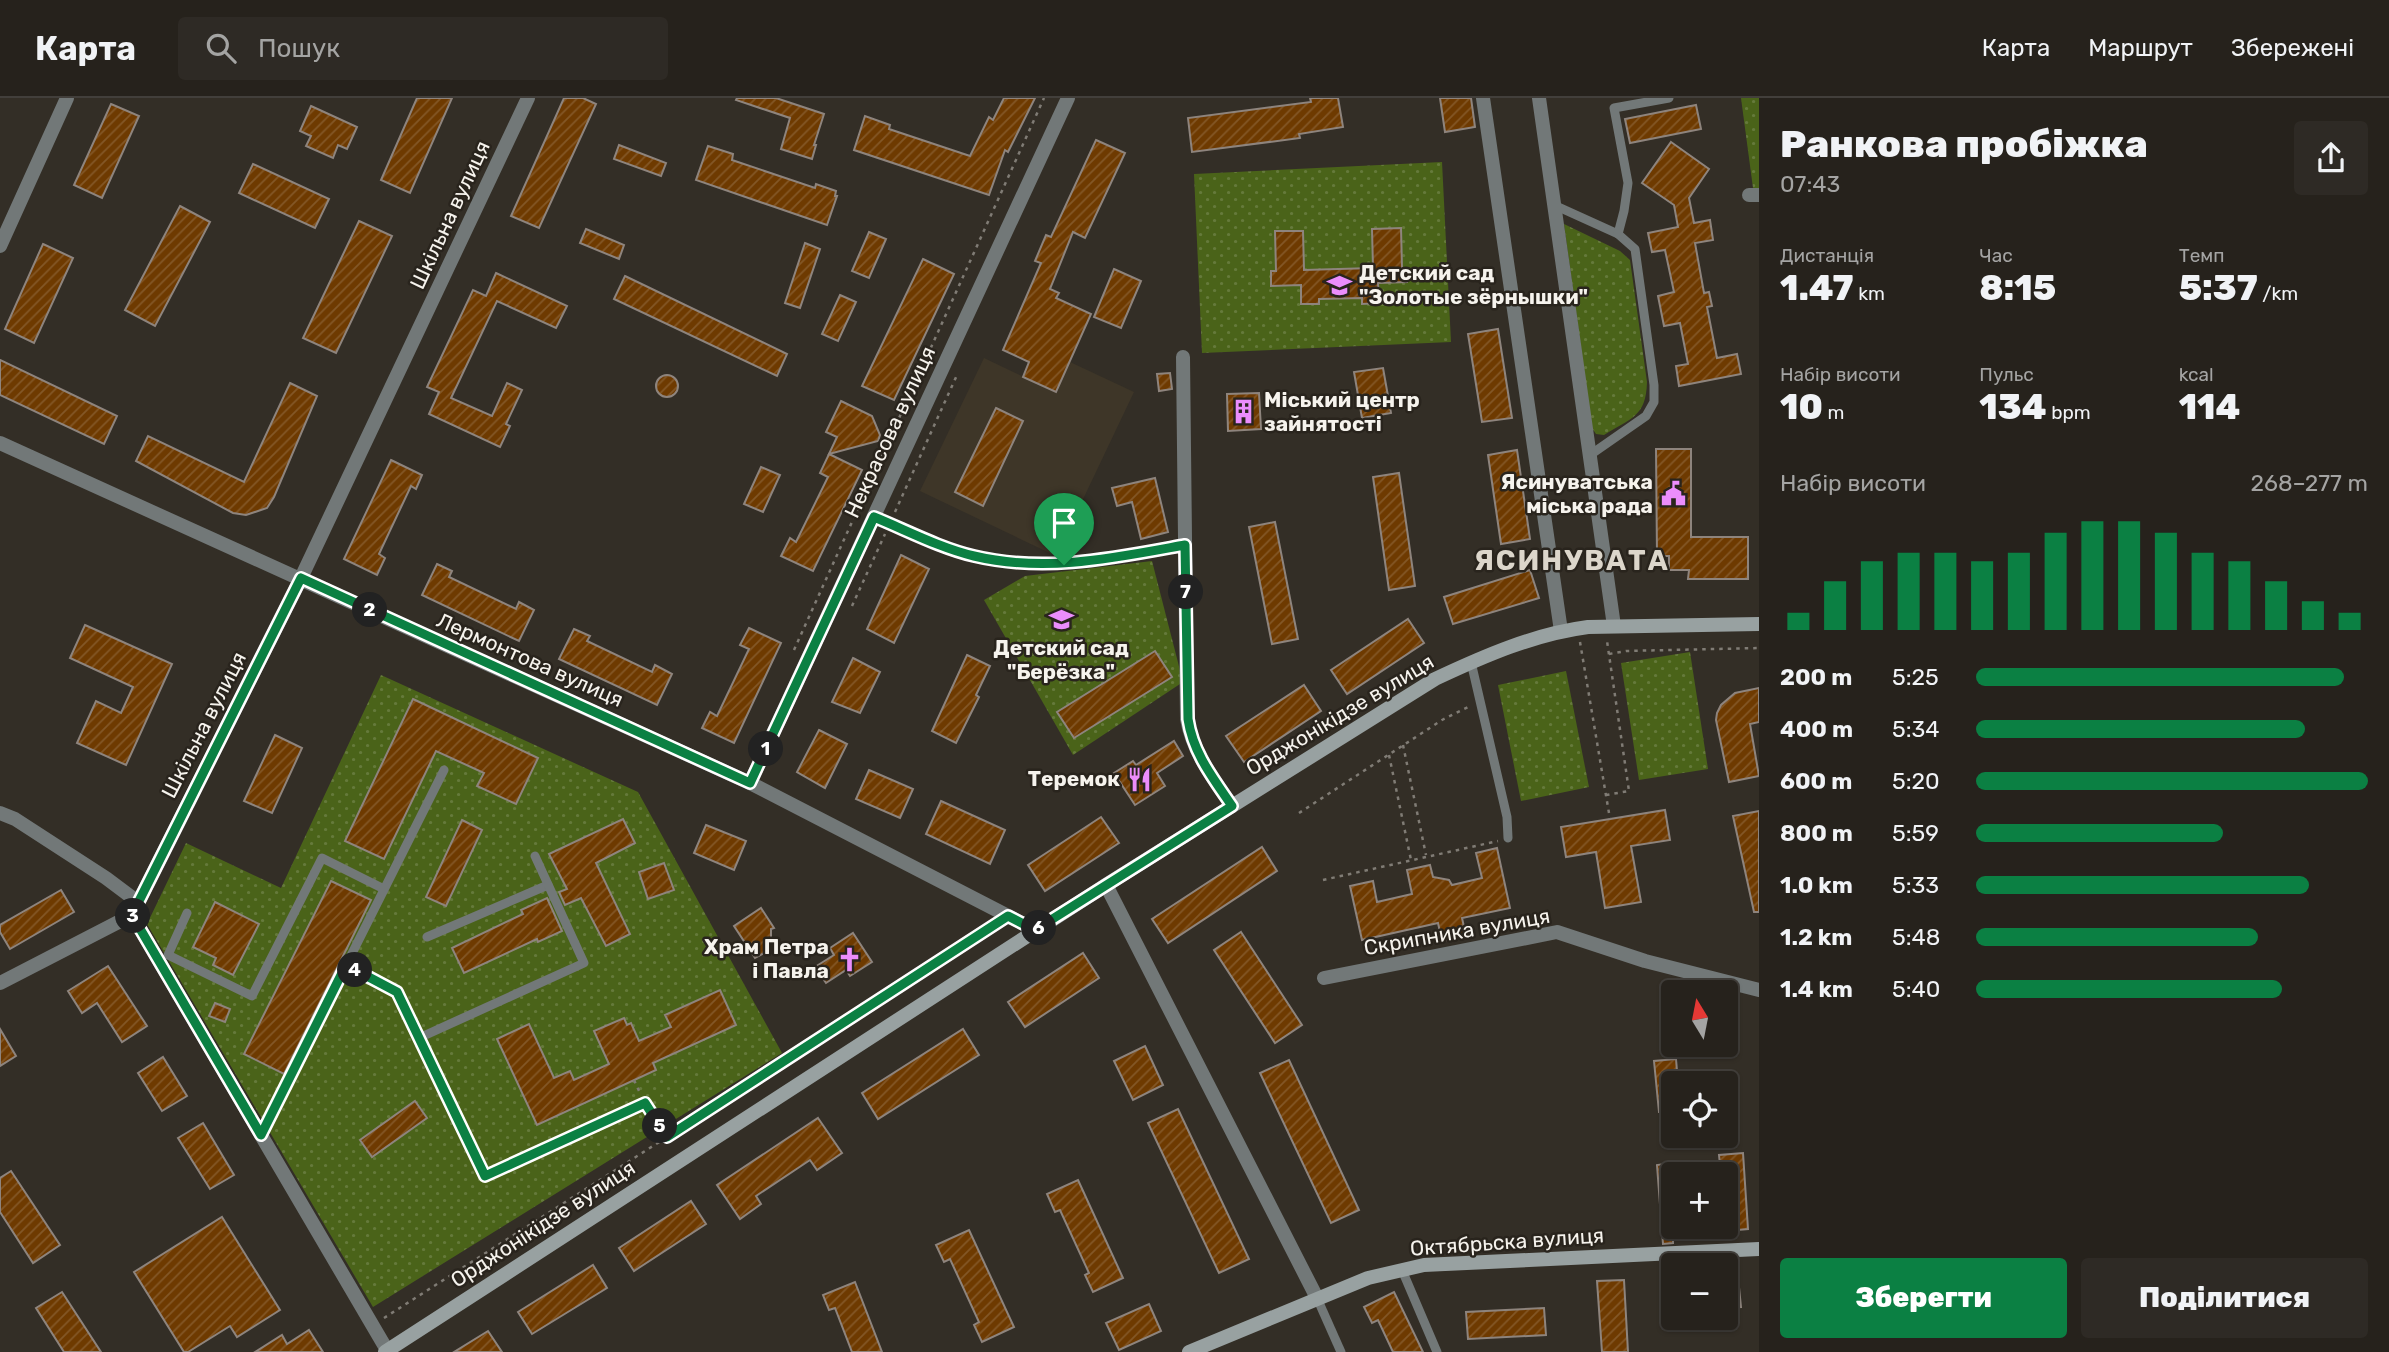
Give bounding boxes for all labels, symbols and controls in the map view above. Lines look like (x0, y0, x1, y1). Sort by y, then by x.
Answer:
search box (178, 17, 668, 80)
text: Карта (35, 29, 136, 68)
icon: search (202, 29, 240, 67)
text: Пошук (258, 33, 340, 64)
text: Карта (1982, 34, 2050, 62)
text: Маршрут (2088, 34, 2193, 62)
text: Збережені (2231, 34, 2354, 62)
text: Ранкова пробіжка (1780, 121, 2148, 167)
button: share (2294, 121, 2368, 195)
street label: Шкільна вулиця (404, 137, 495, 293)
text: 07:43 (1780, 170, 1840, 198)
text: Дистанція (1780, 244, 1874, 267)
text: Час (1979, 244, 2013, 267)
text: Темп (2179, 244, 2225, 267)
place label: Детский сад "Золотые зёрнышки" (1359, 260, 1588, 309)
text: 1.47 (1780, 267, 1854, 309)
text: 8:15 (1979, 267, 2056, 309)
text: 5:37 (2179, 267, 2258, 309)
school or university icon: Детский сад "Золотые зёрнышки" (1325, 271, 1353, 299)
text: km (1854, 282, 1885, 305)
text: /km (2258, 282, 2298, 305)
street label: Некрасова вулиця (839, 342, 940, 522)
text: Набір висоти (1780, 363, 1901, 386)
text: Пульс (1979, 363, 2034, 386)
text: kcal (2179, 363, 2214, 386)
text: 10 (1780, 386, 1823, 428)
text: 134 (1979, 386, 2047, 428)
text: 114 (2179, 386, 2240, 428)
place label: Міський центр зайнятості (1264, 387, 1420, 436)
building icon: Міський центр зайнятості (1230, 398, 1258, 426)
text: m (1823, 401, 1844, 424)
text: bpm (2047, 401, 2091, 424)
place label: Ясинуватська міська рада (1501, 469, 1653, 518)
text: Набір висоти (1780, 469, 1926, 497)
text: 268–277 m (2251, 469, 2368, 497)
public building icon: Ясинуватська міська рада (1659, 480, 1687, 508)
pin (1034, 493, 1094, 565)
icon: arrive (1045, 504, 1083, 542)
district label: ЯСИНУВАТА (1474, 544, 1670, 577)
pin: 7 (1168, 574, 1204, 610)
text: 7 (1180, 580, 1191, 603)
pin: 2 (352, 592, 388, 628)
text: 2 (363, 598, 376, 621)
school or university icon: Детский сад "Берёзка" (1047, 605, 1075, 633)
street label: Лермонтова вулиця (433, 607, 627, 712)
place label: Детский сад "Берёзка" (993, 635, 1129, 684)
street label: Шкільна вулиця (156, 647, 251, 802)
street label: Орджонікідзе вулиця (1241, 649, 1438, 781)
text: 200 m (1780, 663, 1852, 691)
text: 5:25 (1892, 663, 1939, 691)
text: 400 m (1780, 715, 1853, 743)
text: 5:34 (1892, 715, 1940, 743)
pin: 1 (748, 732, 784, 766)
text: 1 (761, 737, 770, 760)
restaurant icon: Теремок (1126, 765, 1154, 793)
place label: Теремок (1028, 766, 1120, 791)
text: 600 m (1780, 767, 1852, 795)
text: 5:20 (1892, 767, 1940, 795)
text: 800 m (1780, 819, 1853, 847)
text: 5:59 (1892, 819, 1939, 847)
text: 1.0 km (1780, 871, 1853, 899)
text: 5:33 (1892, 871, 1939, 899)
pin: 3 (116, 898, 150, 934)
street label: Скрипника вулиця (1362, 903, 1552, 960)
text: 3 (126, 904, 139, 927)
pin: 6 (1021, 910, 1056, 946)
text: 6 (1032, 916, 1045, 939)
text: 1.2 km (1780, 923, 1852, 951)
text: 5:48 (1892, 923, 1940, 951)
place label: Храм Петра і Павла (704, 934, 829, 983)
church icon: Храм Петра і Павла (835, 945, 863, 973)
pin: 4 (338, 952, 372, 988)
text: 4 (348, 958, 361, 981)
text: 1.4 km (1780, 975, 1853, 1003)
text: 5:40 (1892, 975, 1940, 1003)
north arrow (1661, 980, 1738, 1057)
map controls (1661, 980, 1738, 1330)
button: locate (1661, 1071, 1738, 1148)
pin: 5 (642, 1108, 678, 1144)
text: 5 (653, 1114, 666, 1137)
street label: Орджонікідзе вулиця (446, 1155, 640, 1293)
button: + (1661, 1162, 1738, 1239)
street label: Октябрьска вулиця (1409, 1222, 1605, 1261)
button: − (1661, 1253, 1738, 1330)
button: Зберегти (1780, 1258, 2067, 1338)
button: Поділитися (2081, 1258, 2368, 1338)

